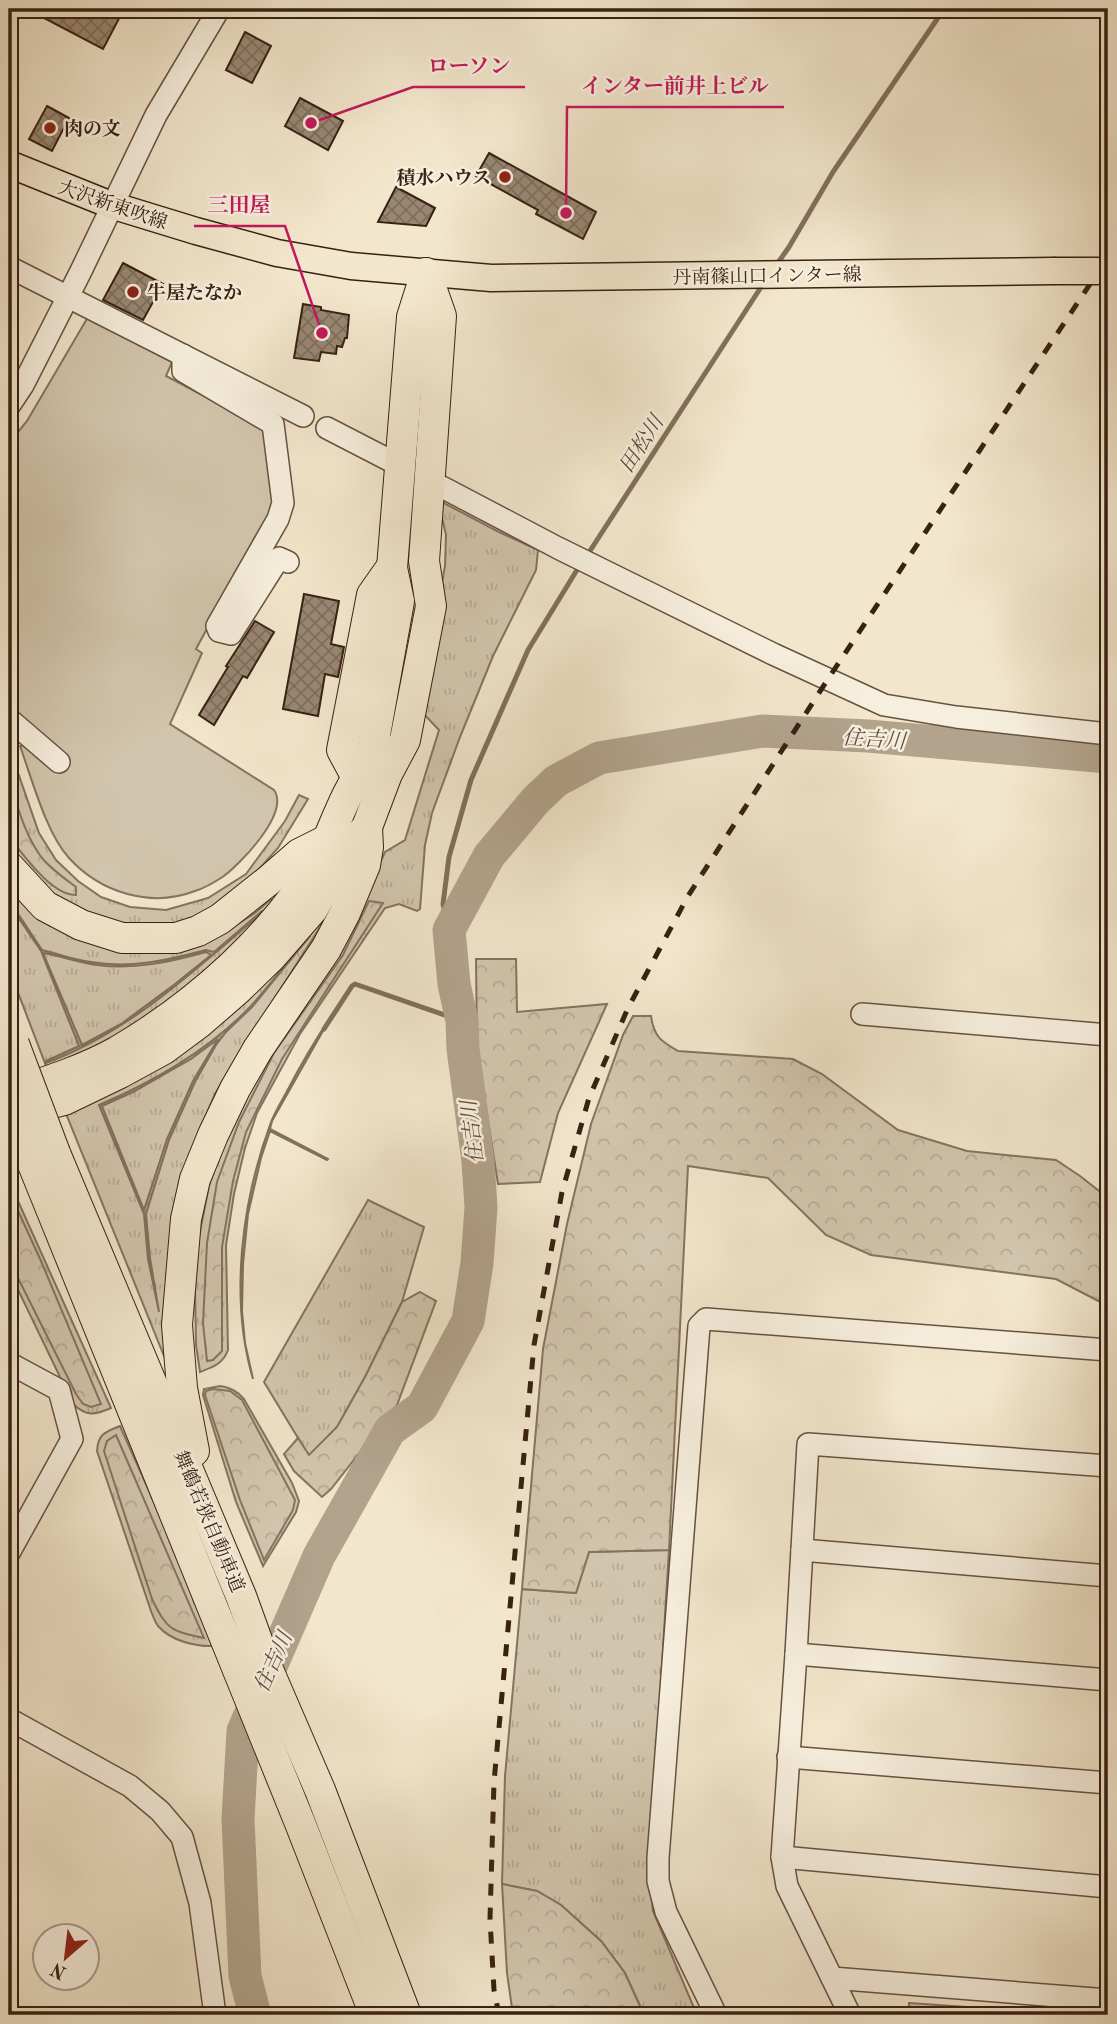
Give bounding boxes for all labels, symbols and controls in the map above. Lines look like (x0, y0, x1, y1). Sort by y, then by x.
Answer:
callout: ローソン (413, 45, 525, 87)
text: ローソン (427, 57, 511, 78)
callout: インター前井上ビル (567, 65, 784, 107)
text: インター前井上ビル (581, 75, 769, 98)
place label: 肉の文 (64, 118, 121, 140)
marker: 肉の文 (42, 120, 58, 136)
place label: 積水ハウス (397, 167, 491, 189)
marker: 積水ハウス (497, 169, 513, 185)
street label: 大沢新東吹線 (55, 176, 170, 234)
callout: 三田屋 (194, 184, 285, 226)
text: 三田屋 (208, 194, 271, 217)
street label: 丹南篠山口インター線 (672, 263, 862, 289)
place label: 牛屋たなか (147, 282, 242, 304)
marker: 牛屋たなか (125, 284, 141, 300)
water label: 田松川 (615, 410, 669, 477)
water label: 住吉川 (842, 726, 908, 753)
water label: 住吉川 (457, 1097, 488, 1165)
street label: 舞鶴若狭自動車道 (169, 1447, 249, 1596)
water label: 住吉川 (250, 1627, 298, 1696)
north arrow (32, 1923, 102, 1993)
text: N (48, 1958, 70, 1982)

